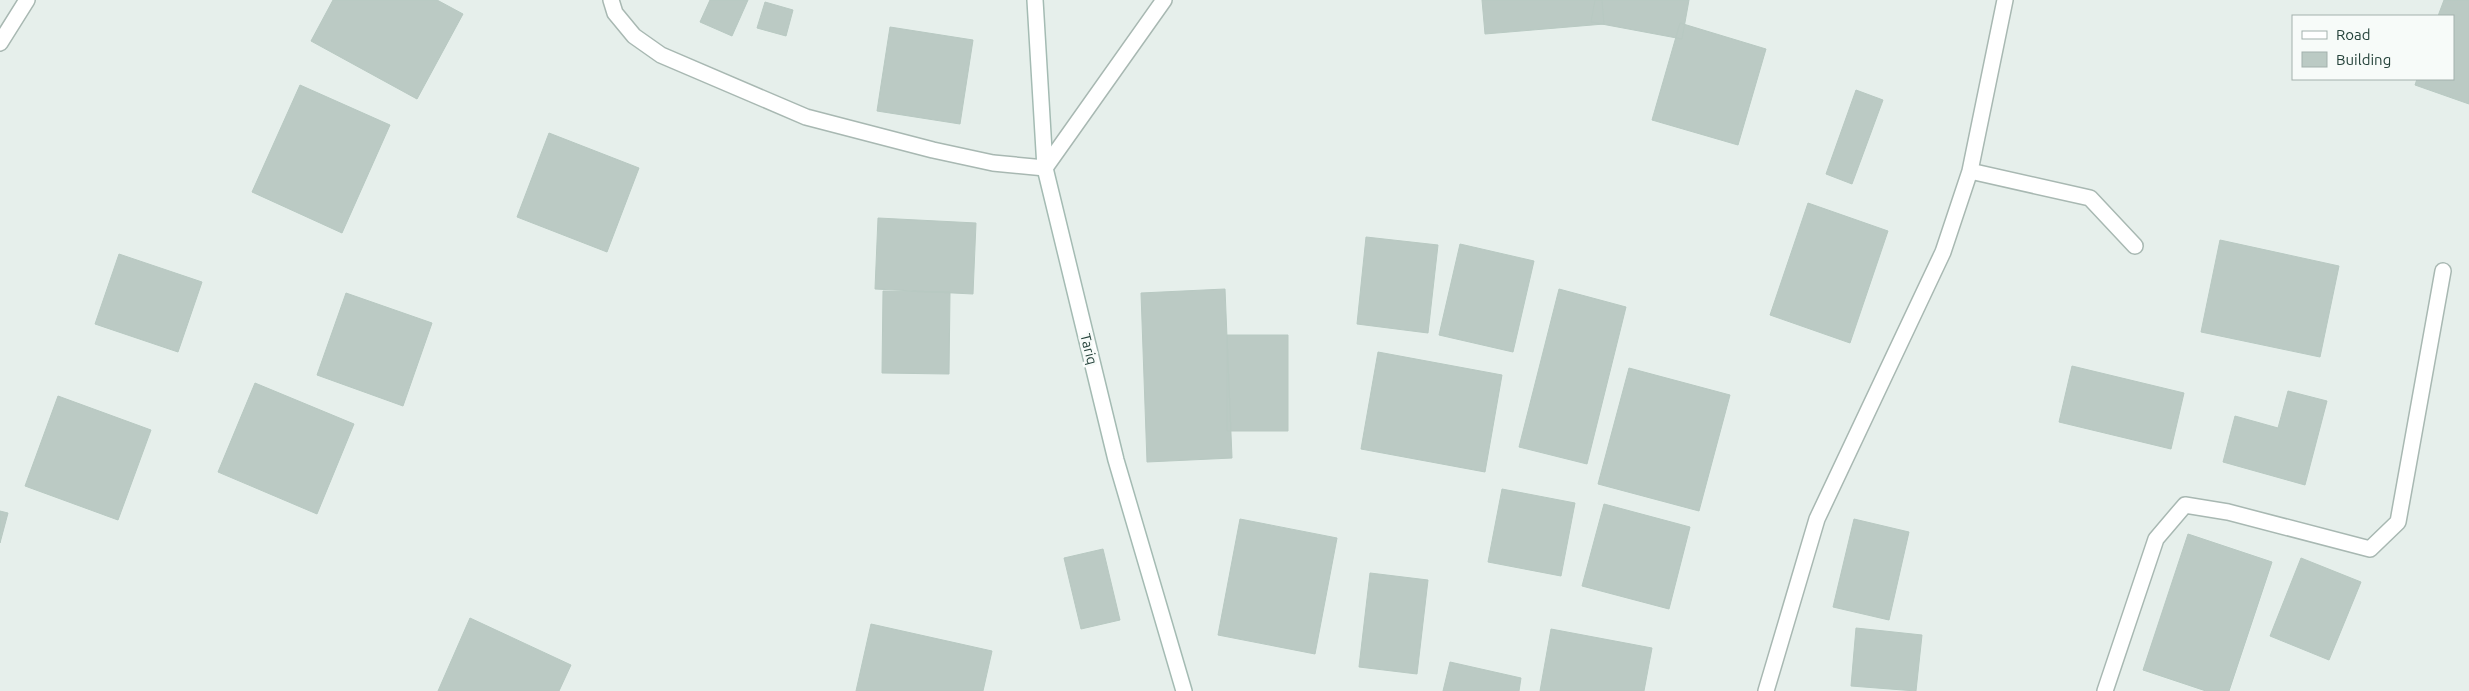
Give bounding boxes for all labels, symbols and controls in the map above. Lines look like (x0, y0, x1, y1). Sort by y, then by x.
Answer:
legend (2292, 15, 2454, 80)
text: Road (2336, 26, 2371, 43)
text: Building (2336, 51, 2391, 68)
street label: Tariq (1077, 332, 1101, 366)

